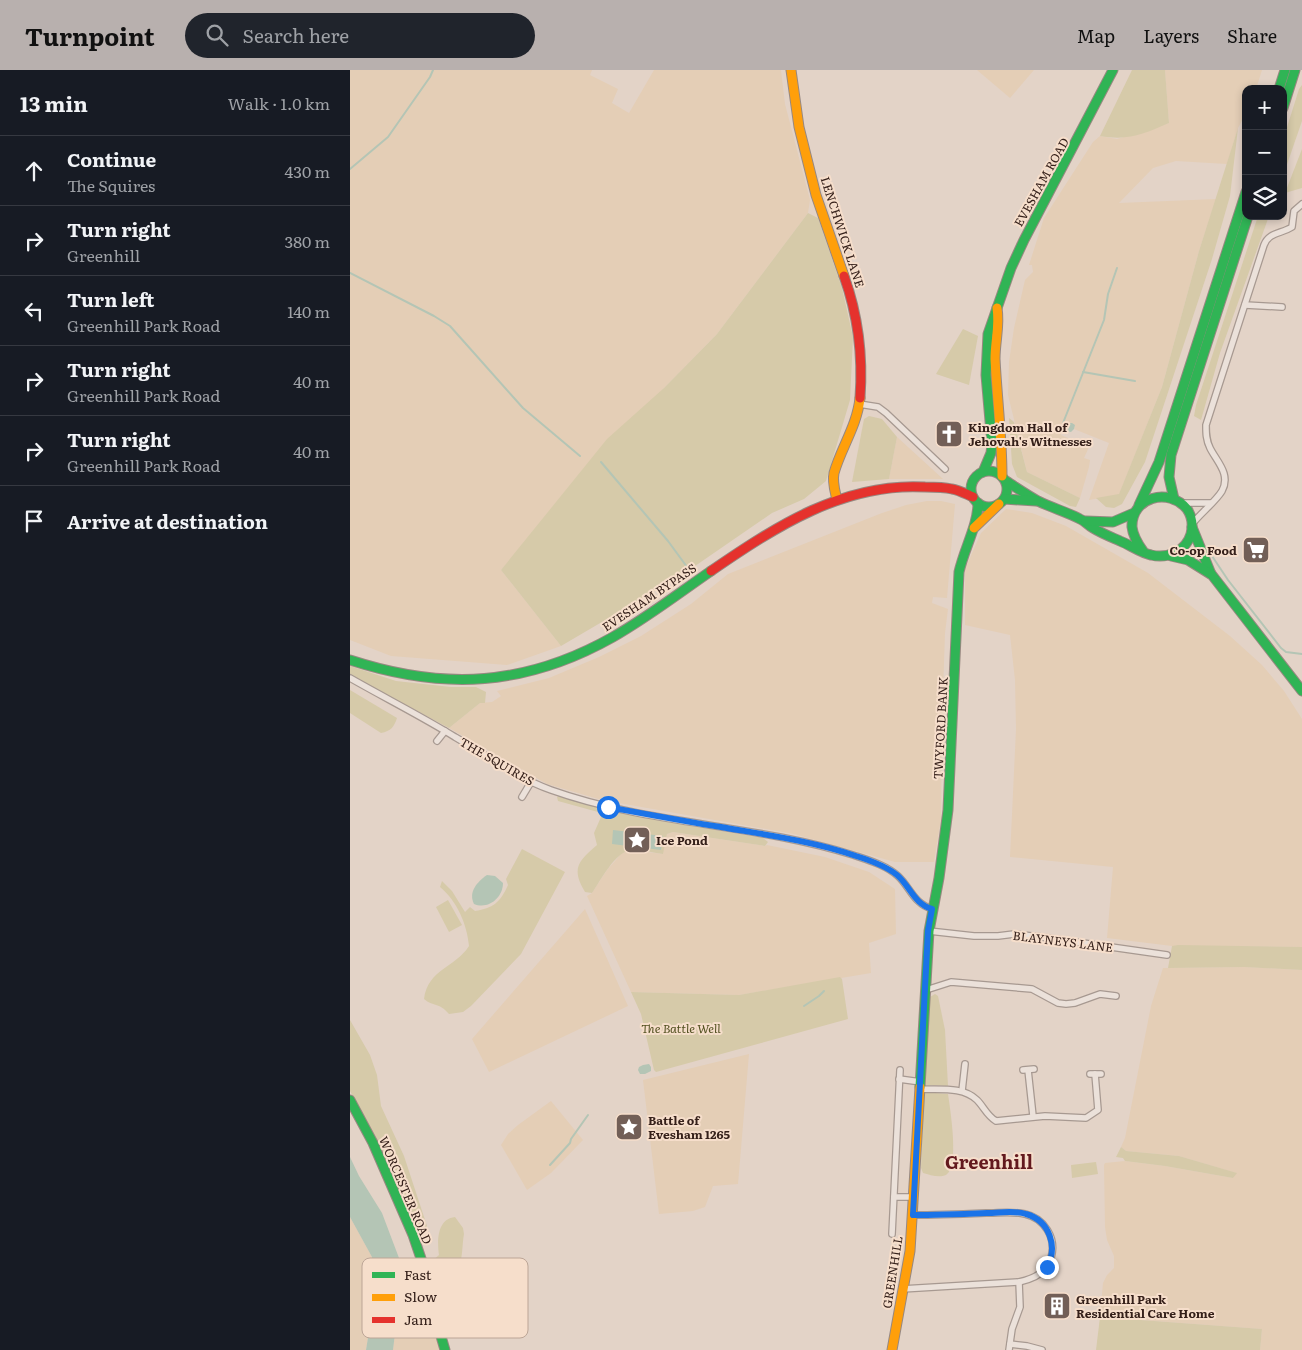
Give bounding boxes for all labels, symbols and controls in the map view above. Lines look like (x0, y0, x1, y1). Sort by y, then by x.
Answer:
search box (185, 13, 535, 58)
text: Turnpoint (25, 18, 155, 53)
icon: search (203, 21, 231, 49)
text: Search here (243, 21, 349, 49)
text: Map (1077, 22, 1115, 49)
text: Layers (1143, 22, 1199, 49)
text: Share (1227, 22, 1277, 49)
map controls (1242, 85, 1287, 220)
button: + (1242, 85, 1287, 130)
text: 13 min (20, 87, 88, 118)
text: Walk · 1.0 km (228, 91, 330, 115)
button: − (1242, 130, 1287, 175)
street label: EVESHAM ROAD (1009, 134, 1073, 230)
text: Continue (67, 145, 156, 173)
icon: ahead (20, 157, 48, 185)
text: 430 m (285, 159, 330, 183)
text: The Squires (67, 173, 155, 197)
street label: LENCHWICK LANE (817, 174, 870, 290)
button: layers (1242, 175, 1287, 220)
text: Turn right (67, 215, 171, 243)
icon: right (20, 227, 48, 255)
text: 380 m (285, 229, 330, 253)
text: Greenhill (67, 243, 140, 267)
text: Turn left (67, 285, 154, 313)
icon: left (20, 297, 48, 325)
text: 140 m (287, 299, 330, 323)
text: Greenhill Park Road (67, 313, 220, 337)
text: Turn right (67, 355, 171, 383)
icon: right (20, 367, 48, 395)
text: 40 m (293, 369, 330, 393)
text: Greenhill Park Road (67, 383, 220, 407)
place label: Kingdom Hall of Jehovah's Witnesses (968, 418, 1092, 450)
church icon: Kingdom Hall of Jehovah's Witnesses (934, 419, 964, 449)
text: Turn right (67, 425, 171, 453)
icon: right (20, 437, 48, 465)
text: 40 m (293, 439, 330, 463)
text: Greenhill Park Road (67, 453, 220, 477)
icon: arrive (20, 507, 48, 535)
text: Arrive at destination (67, 507, 268, 535)
supermarket icon: Co-op Food (1241, 535, 1271, 565)
place label: Co-op Food (1169, 541, 1237, 559)
street label: EVESHAM BYPASS (598, 559, 700, 635)
street label: TWYFORD BANK (928, 676, 952, 780)
street label: THE SQUIRES (456, 732, 538, 790)
route start (597, 796, 620, 819)
place icon: Ice Pond (622, 825, 652, 855)
place label: Ice Pond (656, 831, 708, 849)
street label: BLAYNEYS LANE (1012, 926, 1115, 956)
park label: The Battle Well (641, 1019, 721, 1037)
place label: Battle of Evesham 1265 (648, 1111, 730, 1143)
place icon: Battle of Evesham 1265 (614, 1112, 644, 1142)
street label: WORCESTER ROAD (375, 1133, 437, 1247)
district label: Greenhill (945, 1148, 1034, 1175)
street label: GREENHILL (877, 1234, 907, 1310)
route end (1036, 1256, 1059, 1279)
legend (362, 1258, 528, 1338)
text: Fast (404, 1264, 432, 1284)
text: Slow (404, 1286, 437, 1306)
place label: Greenhill Park Residential Care Home (1076, 1290, 1215, 1322)
building icon: Greenhill Park Residential Care Home (1042, 1291, 1072, 1321)
text: Jam (404, 1309, 433, 1329)

